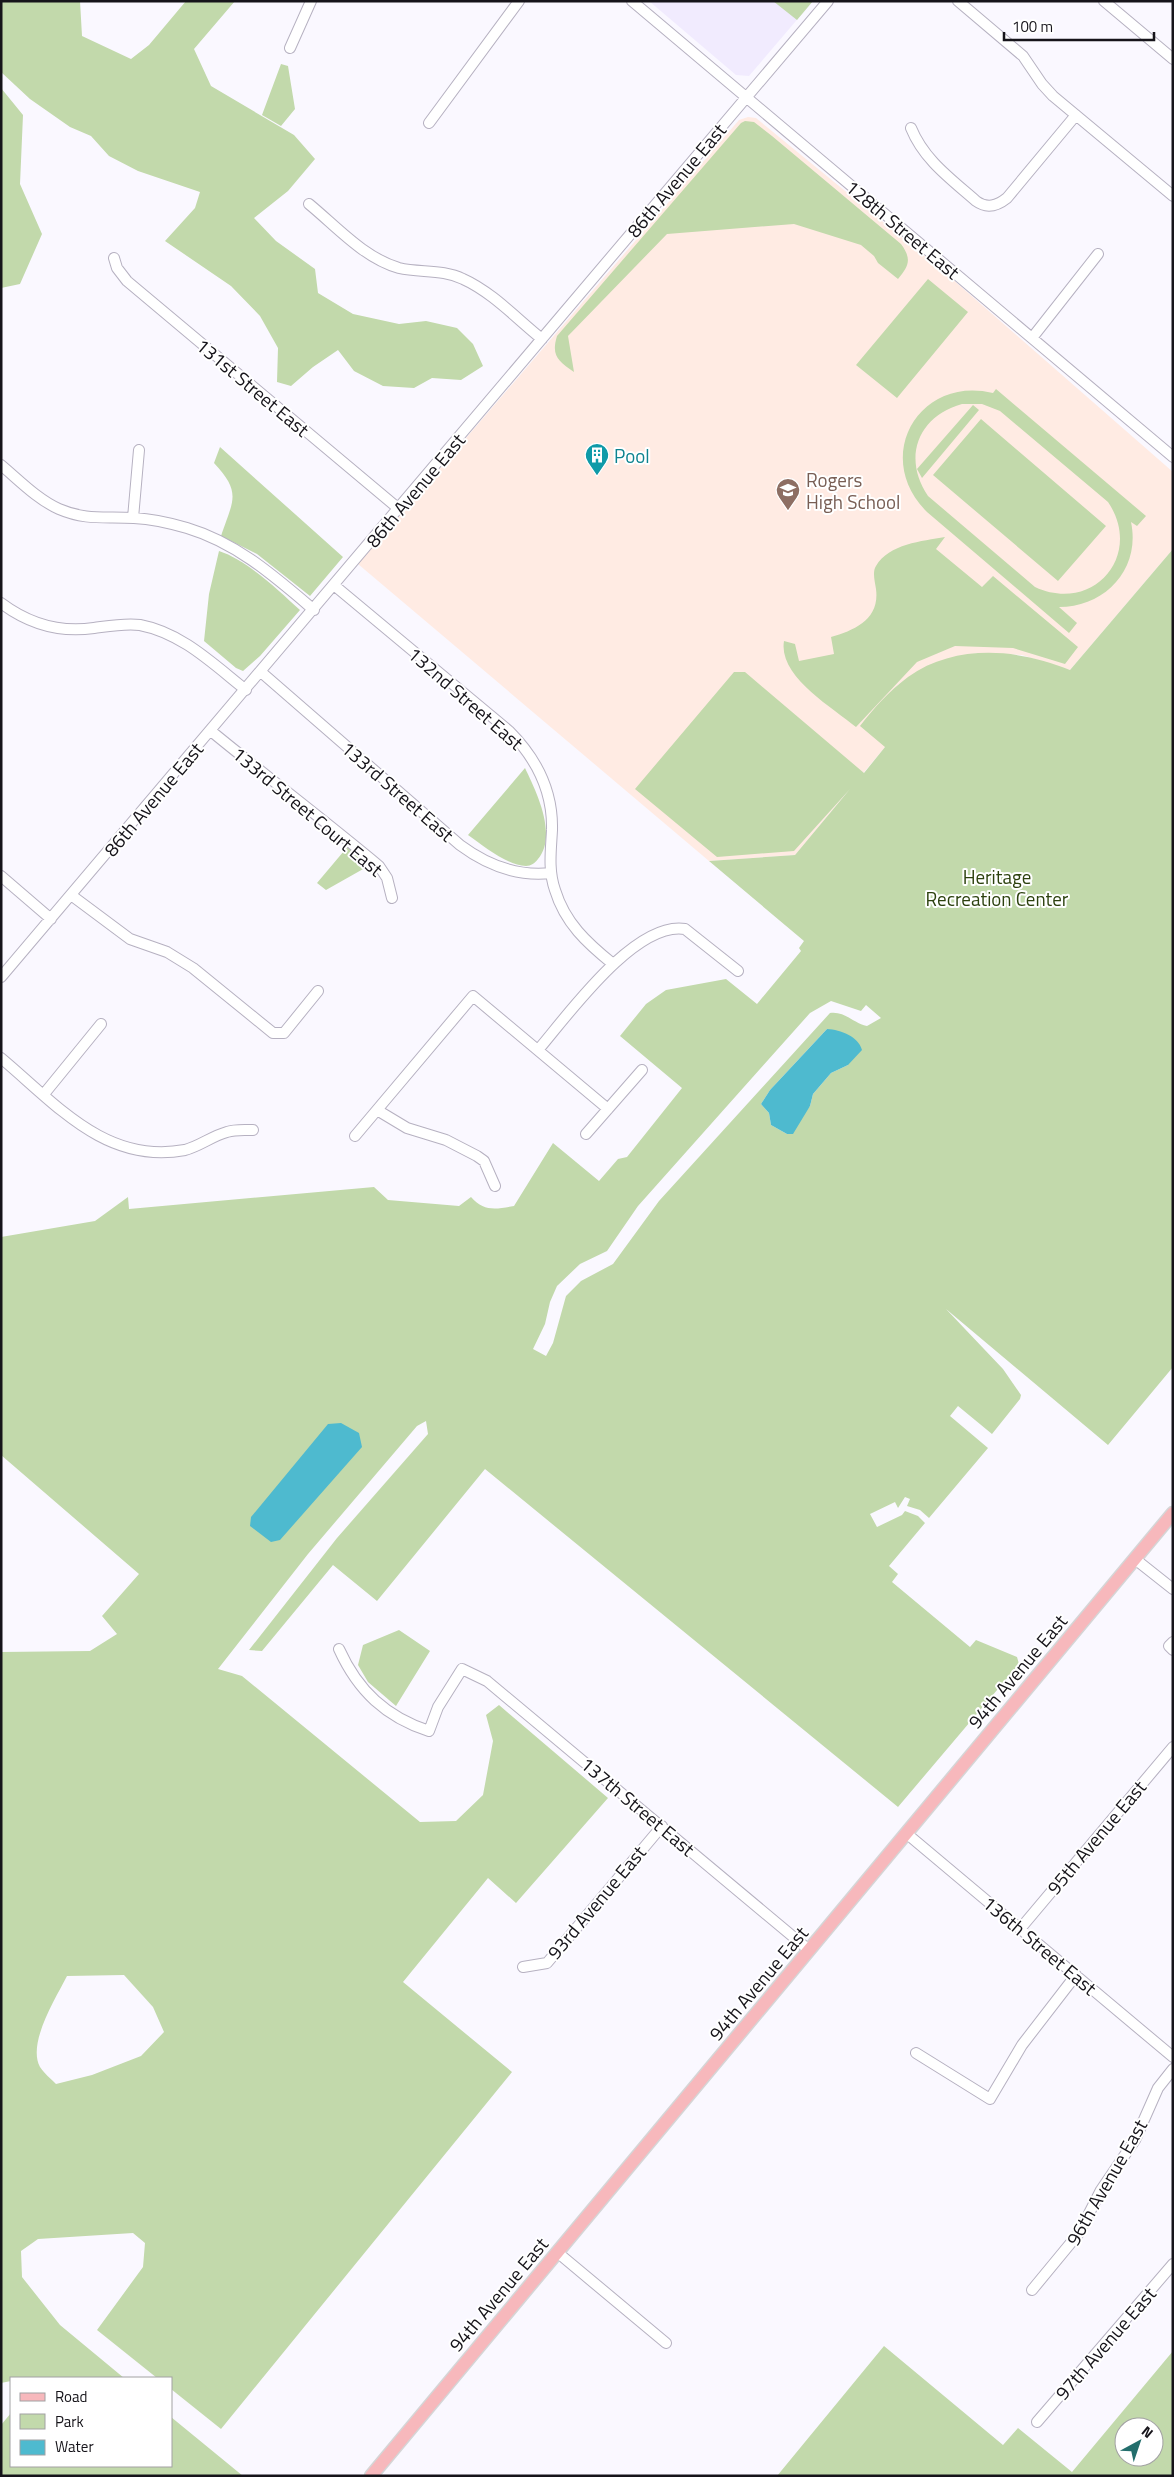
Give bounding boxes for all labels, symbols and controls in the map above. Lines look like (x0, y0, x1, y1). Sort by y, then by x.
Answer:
scale bar (1004, 10, 1154, 42)
text: 100 m (1012, 15, 1053, 38)
street label: 86th Avenue East (619, 116, 733, 244)
street label: 128th Street East (839, 172, 967, 286)
street label: 131st Street East (190, 331, 316, 443)
street label: 86th Avenue East (358, 426, 472, 554)
place label: Pool (614, 441, 650, 470)
building icon: Pool (584, 442, 610, 476)
place label: Rogers High School (806, 465, 900, 516)
school or university icon: Rogers High School (775, 477, 801, 511)
street label: 132nd Street East (402, 639, 530, 757)
street label: 133rd Street East (335, 734, 461, 848)
street label: 86th Avenue East (96, 735, 210, 863)
street label: 133rd Street Court East (226, 739, 390, 883)
park label: Heritage Recreation Center (926, 862, 1069, 913)
street label: 94th Avenue East (960, 1607, 1074, 1735)
street label: 137th Street East (574, 1749, 702, 1863)
street label: 95th Avenue East (1039, 1773, 1153, 1901)
street label: 93rd Avenue East (540, 1838, 653, 1965)
street label: 136th Street East (976, 1888, 1104, 2002)
street label: 94th Avenue East (701, 1919, 815, 2047)
street label: 96th Avenue East (1058, 2113, 1154, 2251)
street label: 94th Avenue East (441, 2230, 555, 2358)
street label: 97th Avenue East (1048, 2280, 1163, 2406)
legend (10, 2377, 172, 2467)
text: Road (55, 2385, 87, 2408)
text: Park (55, 2410, 84, 2433)
north arrow (1114, 2417, 1164, 2467)
text: N (1137, 2420, 1158, 2443)
text: Water (55, 2435, 94, 2458)

